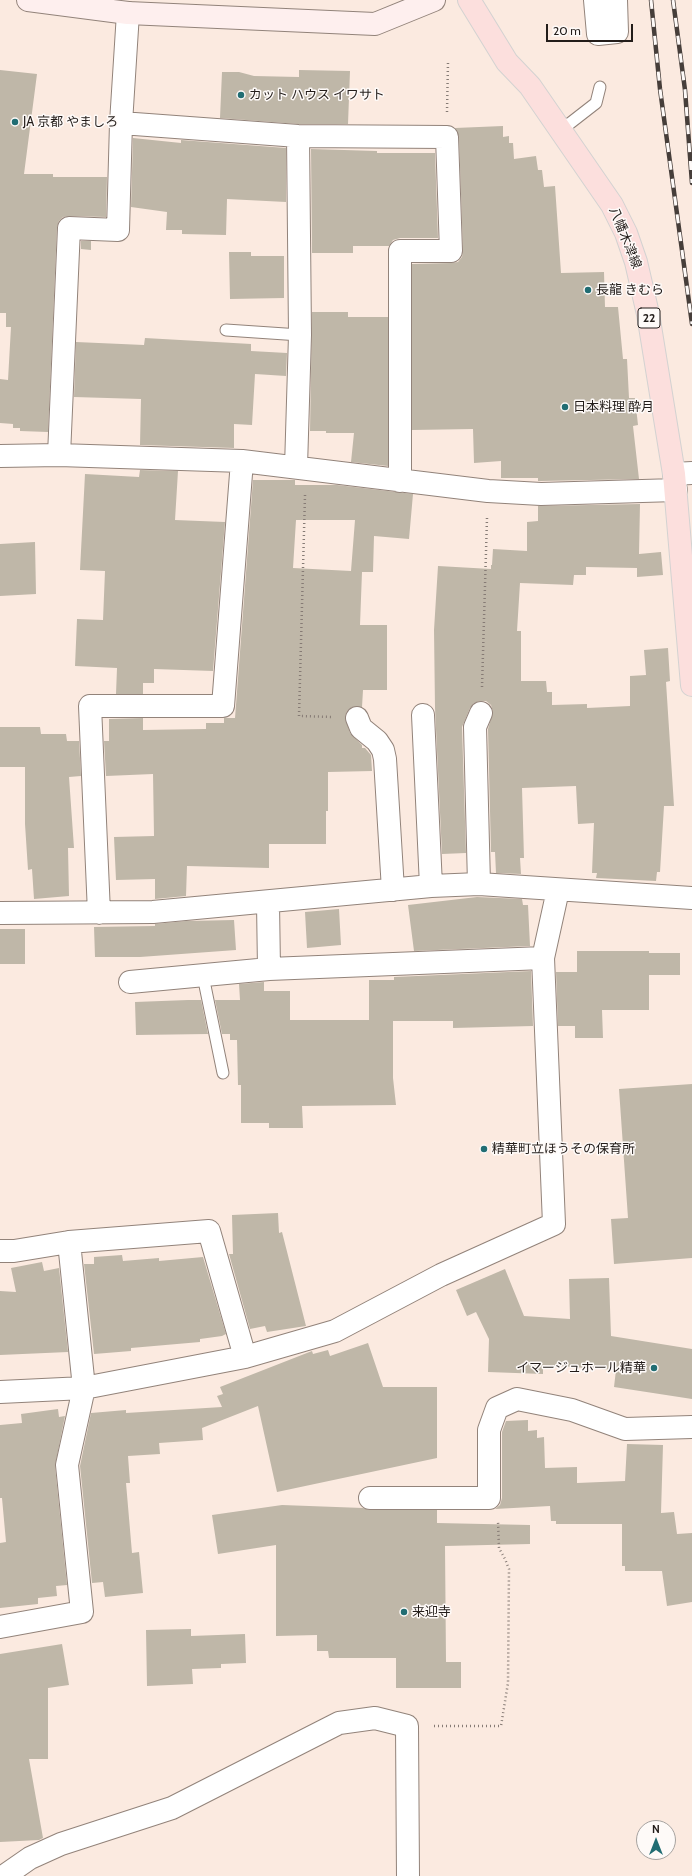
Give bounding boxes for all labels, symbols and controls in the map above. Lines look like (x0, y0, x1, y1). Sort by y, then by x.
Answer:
scale bar (548, 16, 635, 42)
text: 20 m (553, 23, 581, 38)
place label: カット ハウス イワサト (249, 87, 385, 103)
marker: カット ハウス イワサト (236, 90, 246, 100)
place label: JA 京都 やましろ (23, 114, 118, 130)
marker: JA 京都 やましろ (10, 117, 20, 127)
street label: 八幡木津線 (606, 205, 644, 271)
place label: 長龍 きむら (596, 282, 664, 298)
marker: 長龍 きむら (583, 285, 593, 295)
road number: 22 (638, 308, 660, 328)
place label: 日本料理 酔月 (573, 399, 654, 415)
marker: 日本料理 酔月 (560, 402, 570, 412)
place label: 精華町立ほうその保育所 (492, 1141, 635, 1157)
marker: 精華町立ほうその保育所 (479, 1144, 489, 1154)
place label: イマージュホール精華 (516, 1360, 646, 1376)
marker: イマージュホール精華 (649, 1363, 659, 1373)
place label: 来迎寺 (412, 1604, 451, 1620)
marker: 来迎寺 (399, 1607, 409, 1617)
north arrow (636, 1820, 676, 1860)
text: N (652, 1822, 660, 1836)

